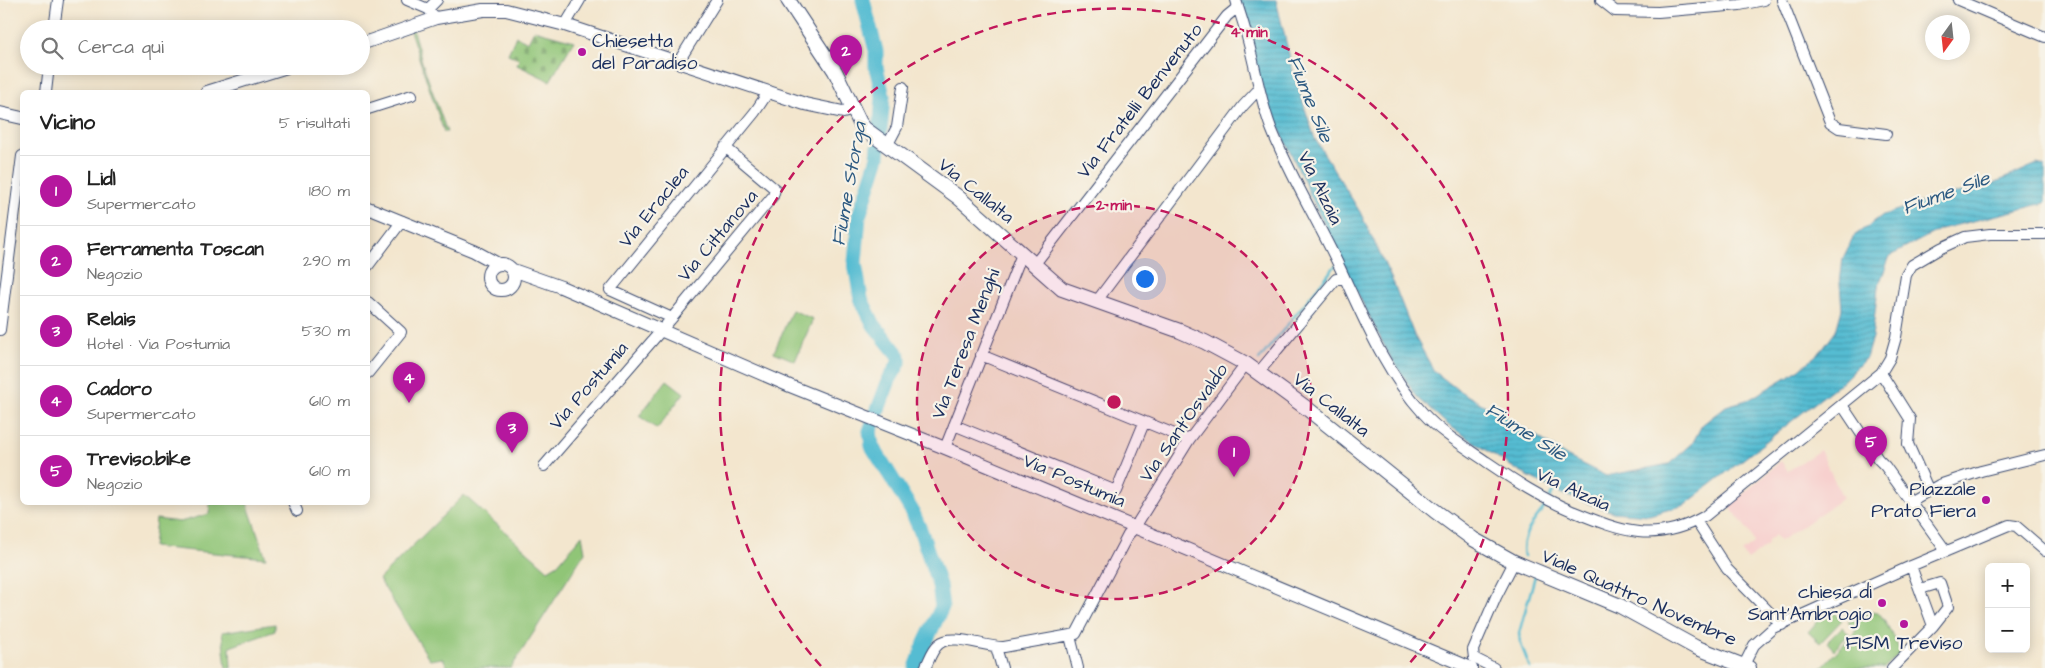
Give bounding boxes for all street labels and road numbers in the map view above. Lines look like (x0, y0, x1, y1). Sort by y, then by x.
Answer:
street label: Via Fratelli Benvenuto (1071, 17, 1210, 184)
street label: Via Alzaia (1291, 147, 1350, 230)
street label: Via Callalta (932, 152, 1020, 230)
street label: Via Eraclea (613, 160, 696, 254)
street label: Via Cittanova (671, 184, 765, 288)
street label: Via Teresa Menghi (925, 265, 1008, 424)
street label: Via Postumia (543, 336, 635, 436)
street label: Via Sant'Osvaldo (1133, 358, 1235, 488)
street label: Via Callalta (1287, 366, 1375, 444)
street label: Via Postumia (1019, 447, 1130, 515)
street label: Via Alzaia (1532, 461, 1615, 519)
street label: Viale Quattro Novembre (1537, 543, 1741, 653)

